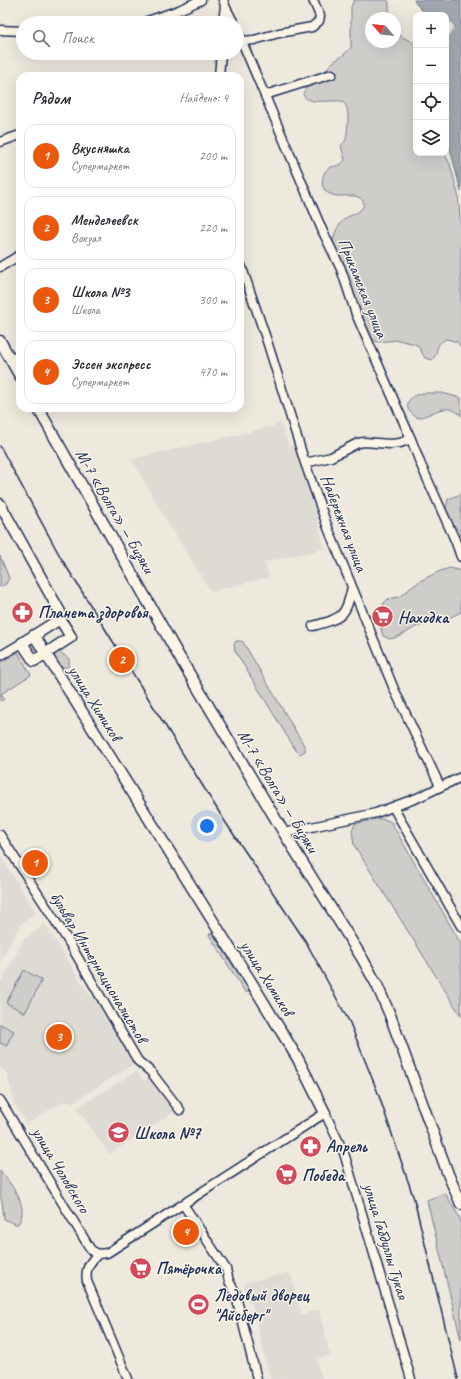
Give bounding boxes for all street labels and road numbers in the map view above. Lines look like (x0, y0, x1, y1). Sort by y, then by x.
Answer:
street label: Прикамская улица (333, 235, 393, 343)
street label: М-7 «Волга» — Бизяки (70, 445, 160, 579)
street label: Набережная улица (316, 472, 373, 575)
street label: улица Химиков (63, 661, 128, 747)
street label: М-7 «Волга» — Бизяки (232, 726, 324, 859)
street label: бульвар Интернационалистов (46, 888, 154, 1049)
street label: улица Химиков (235, 936, 300, 1022)
street label: улица Чоловского (27, 1122, 95, 1218)
street label: улица Габдуллы Тукая (358, 1180, 414, 1303)

